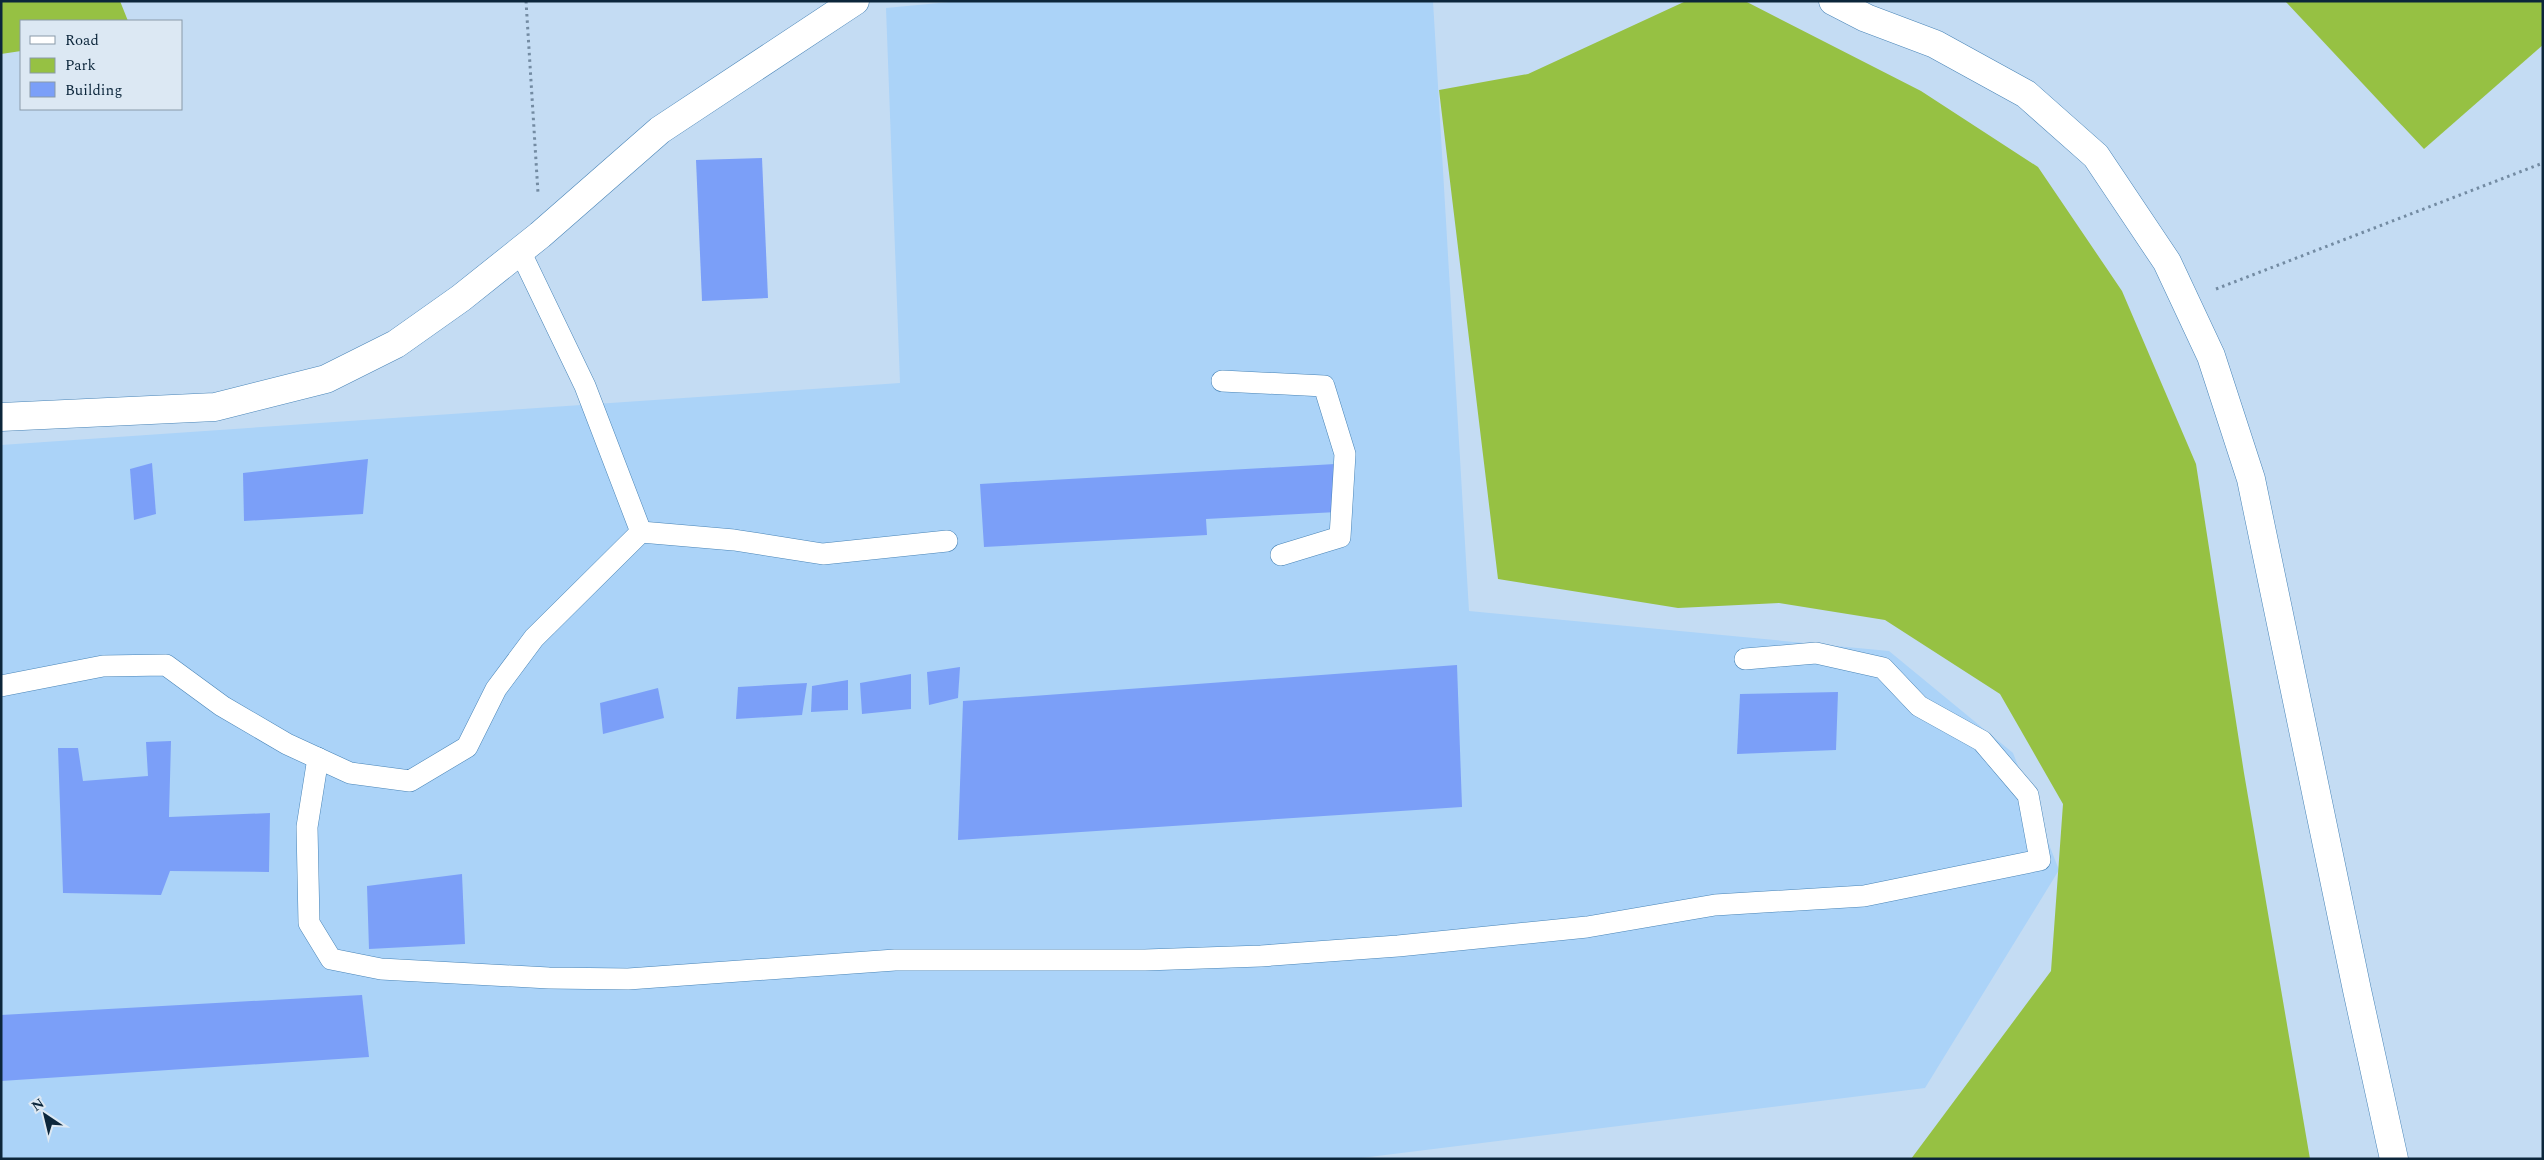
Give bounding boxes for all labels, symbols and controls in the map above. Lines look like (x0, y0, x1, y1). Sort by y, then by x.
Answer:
legend (20, 20, 182, 110)
text: Road (65, 29, 99, 52)
text: Park (65, 54, 96, 77)
text: Building (65, 79, 122, 102)
north arrow (20, 1090, 70, 1140)
text: N (27, 1093, 49, 1117)

